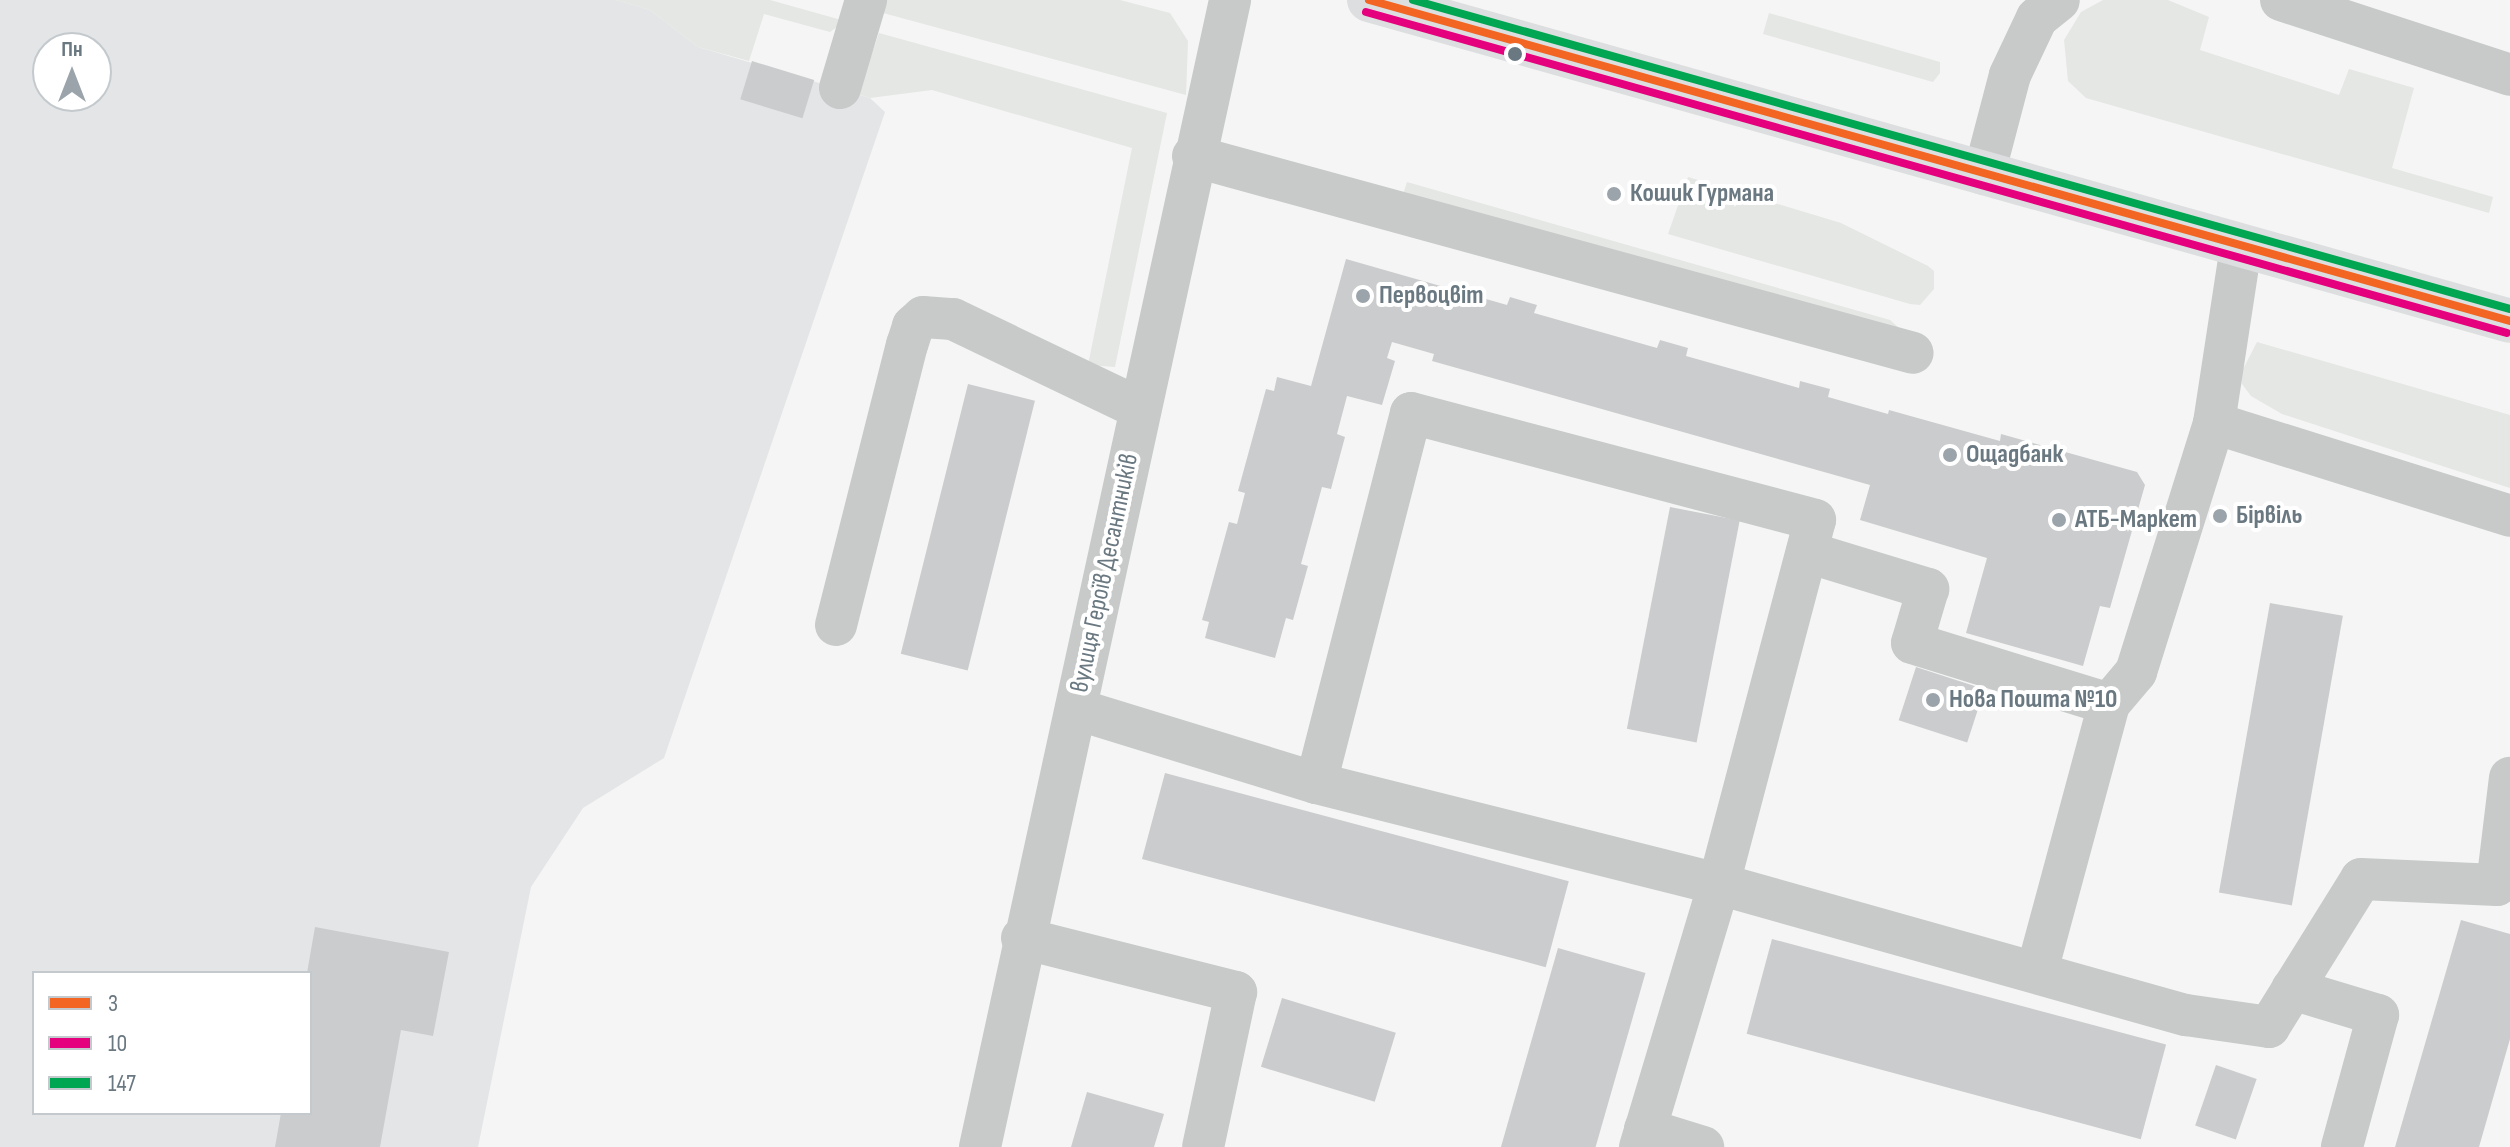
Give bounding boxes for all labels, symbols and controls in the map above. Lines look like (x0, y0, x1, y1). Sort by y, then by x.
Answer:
north arrow (32, 32, 112, 112)
text: Пн (61, 36, 83, 63)
unlabelled marker (1507, 46, 1523, 62)
place label: Кошик Гурмана (1630, 178, 1774, 210)
marker: Кошик Гурмана (1605, 185, 1623, 203)
place label: Первоцвіт (1379, 280, 1484, 312)
marker: Первоцвіт (1354, 287, 1372, 305)
place label: Ощадбанк (1966, 439, 2063, 471)
marker: Ощадбанк (1941, 446, 1959, 464)
street label: вулиця Героїв Десантників (1064, 451, 1146, 695)
place label: Бірвіль (2236, 500, 2302, 532)
place label: АТБ-Маркет (2075, 504, 2197, 536)
marker: Бірвіль (2211, 507, 2229, 525)
marker: АТБ-Маркет (2050, 511, 2068, 529)
place label: Нова Пошта №10 (1949, 684, 2117, 716)
marker: Нова Пошта №10 (1924, 691, 1942, 709)
legend (32, 971, 312, 1115)
text: 3 (108, 989, 118, 1018)
text: 10 (108, 1029, 127, 1058)
text: 147 (108, 1069, 136, 1098)

